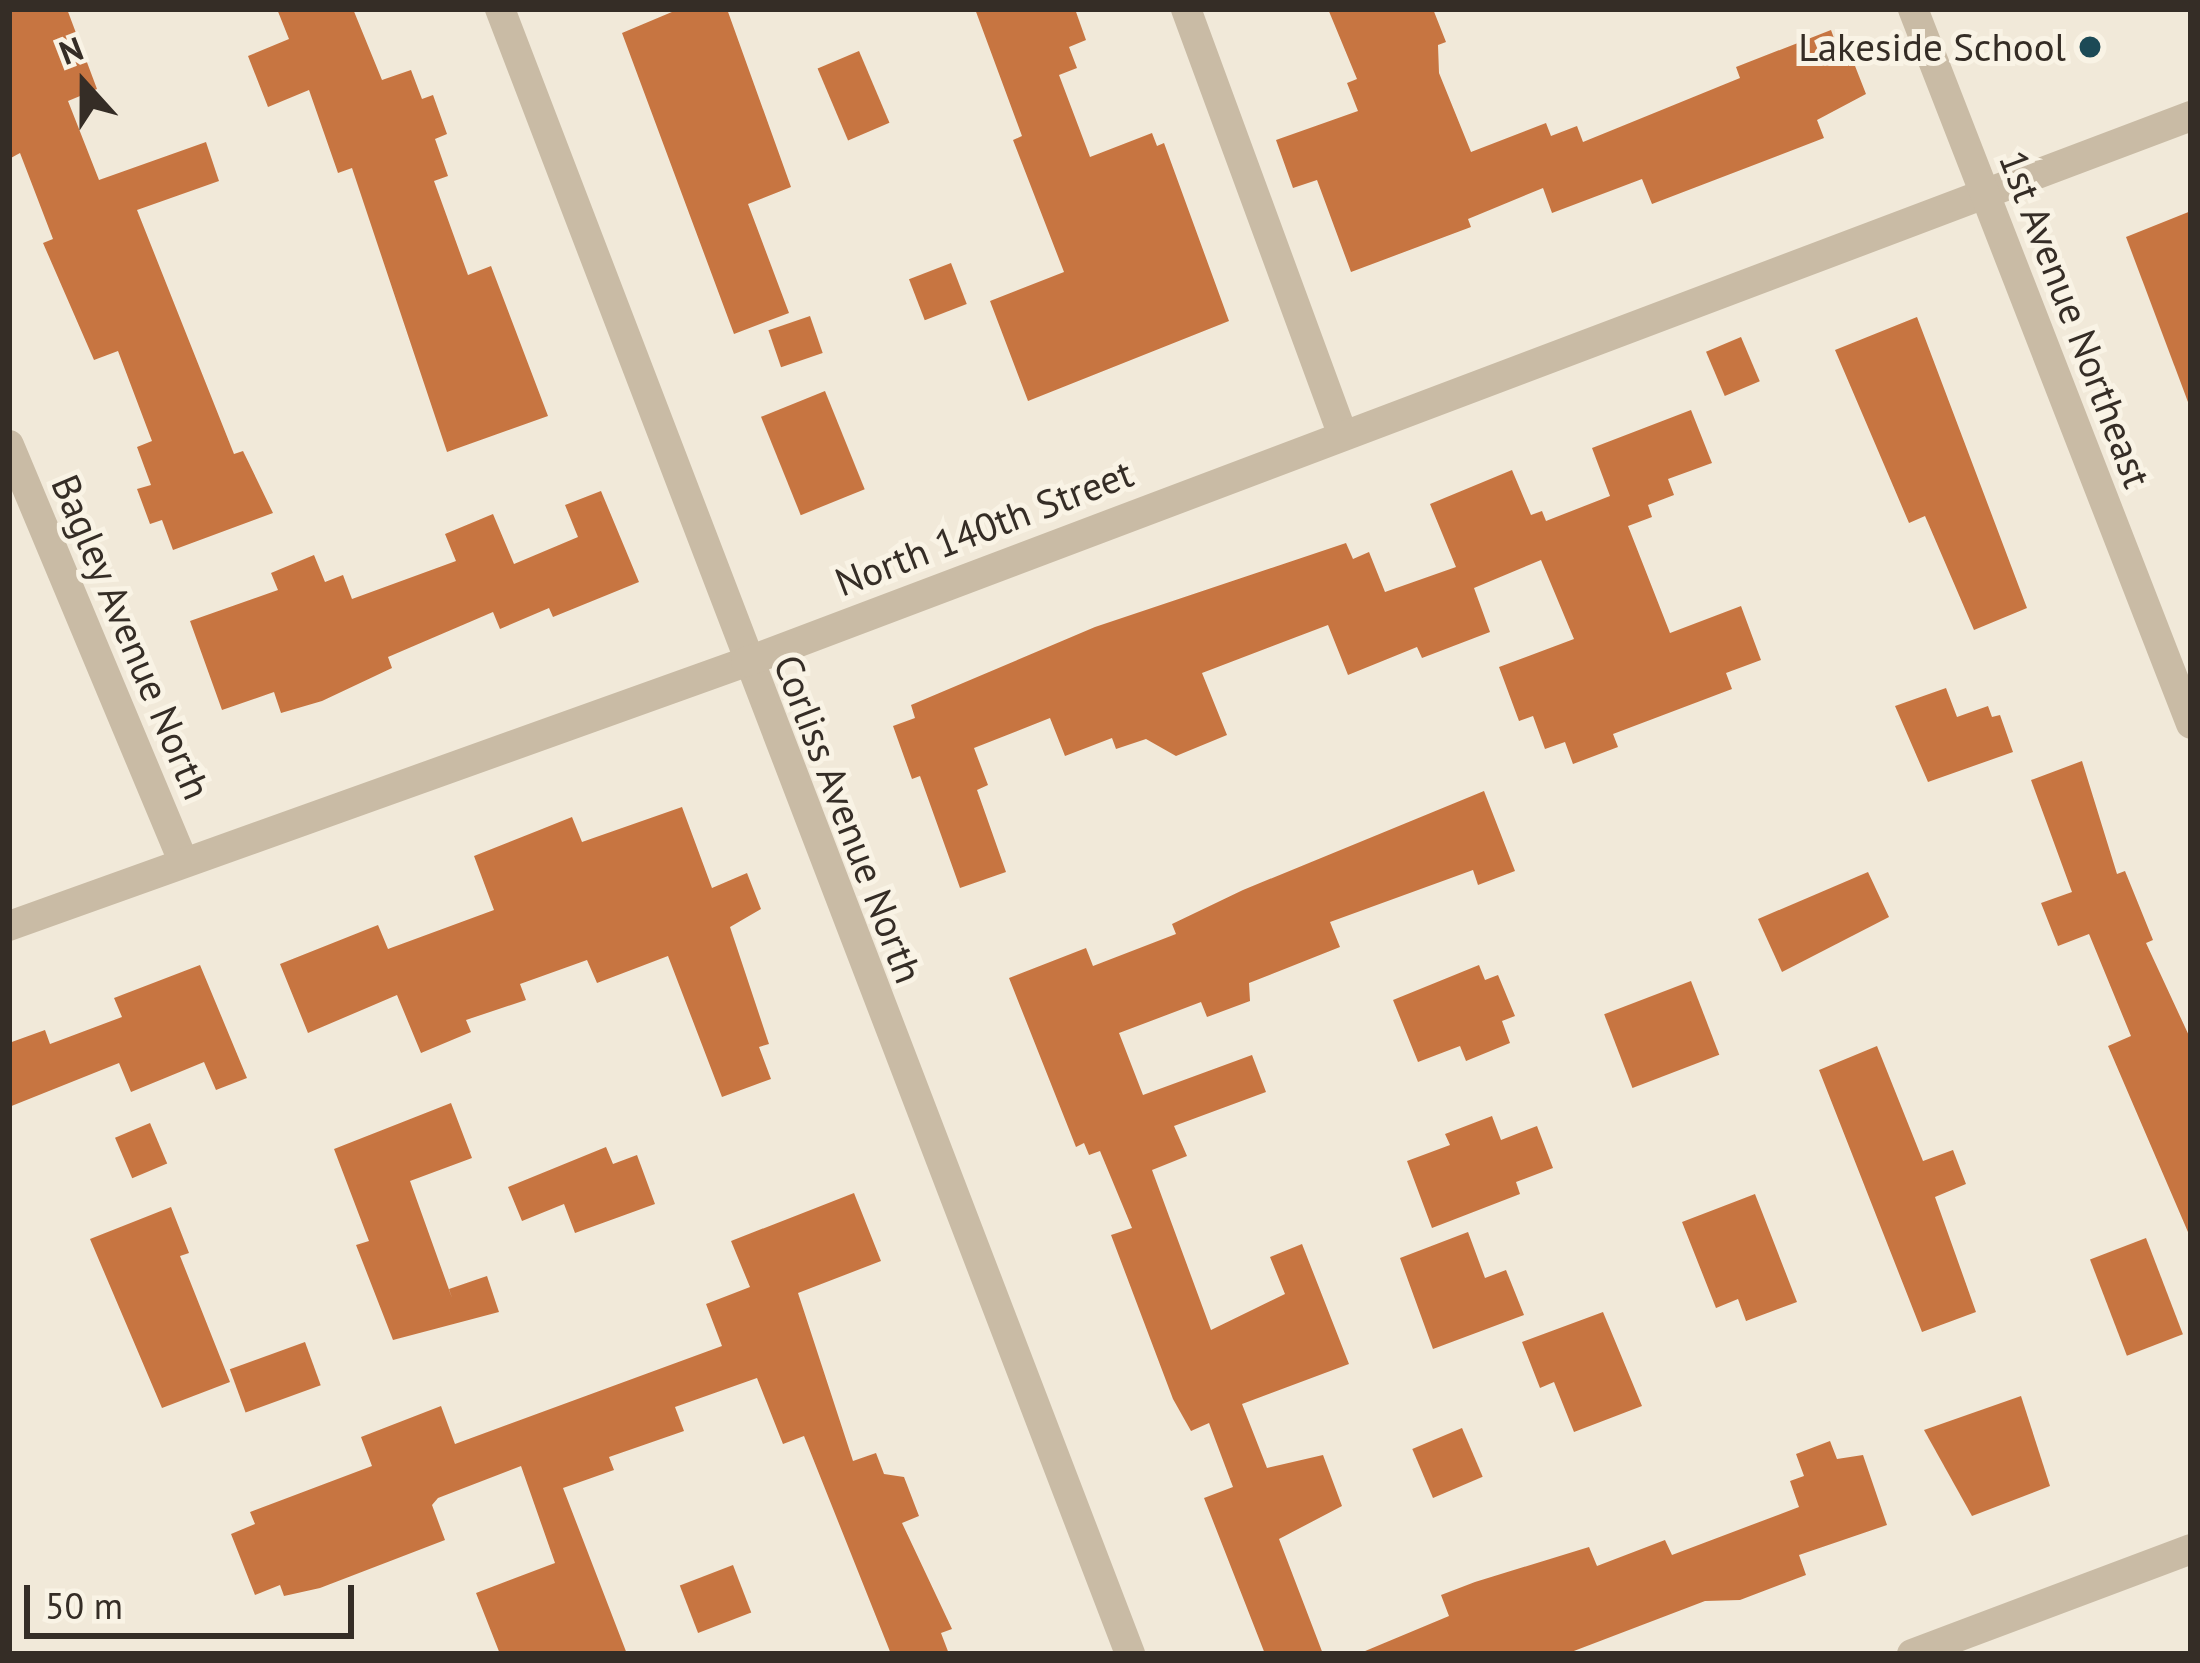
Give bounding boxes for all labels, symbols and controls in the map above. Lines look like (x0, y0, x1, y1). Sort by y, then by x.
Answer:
north arrow (24, 24, 144, 144)
place label: Lakeside School (1798, 24, 2066, 70)
text: N (53, 26, 89, 74)
marker: Lakeside School (2077, 34, 2103, 60)
street label: 1st Avenue Northeast (1989, 143, 2161, 495)
street label: North 140th Street (829, 450, 1139, 606)
street label: Bagley Avenue North (41, 467, 221, 807)
street label: Corliss Avenue North (764, 648, 932, 990)
scale bar (30, 1561, 360, 1635)
text: 50 m (45, 1582, 123, 1629)

